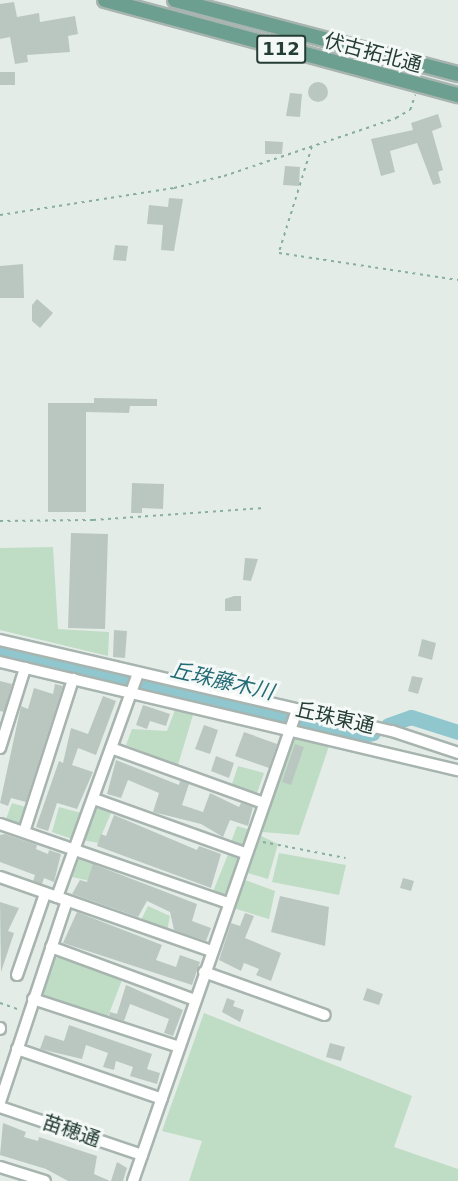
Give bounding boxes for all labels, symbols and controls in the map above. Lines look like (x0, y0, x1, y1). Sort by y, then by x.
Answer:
street label: 伏古拓北通 (322, 28, 424, 78)
road number: 112 (256, 34, 306, 64)
water label: 丘珠藤木川 (168, 657, 276, 705)
street label: 丘珠東通 (293, 697, 377, 739)
street label: 苗穂通 (39, 1110, 103, 1152)

